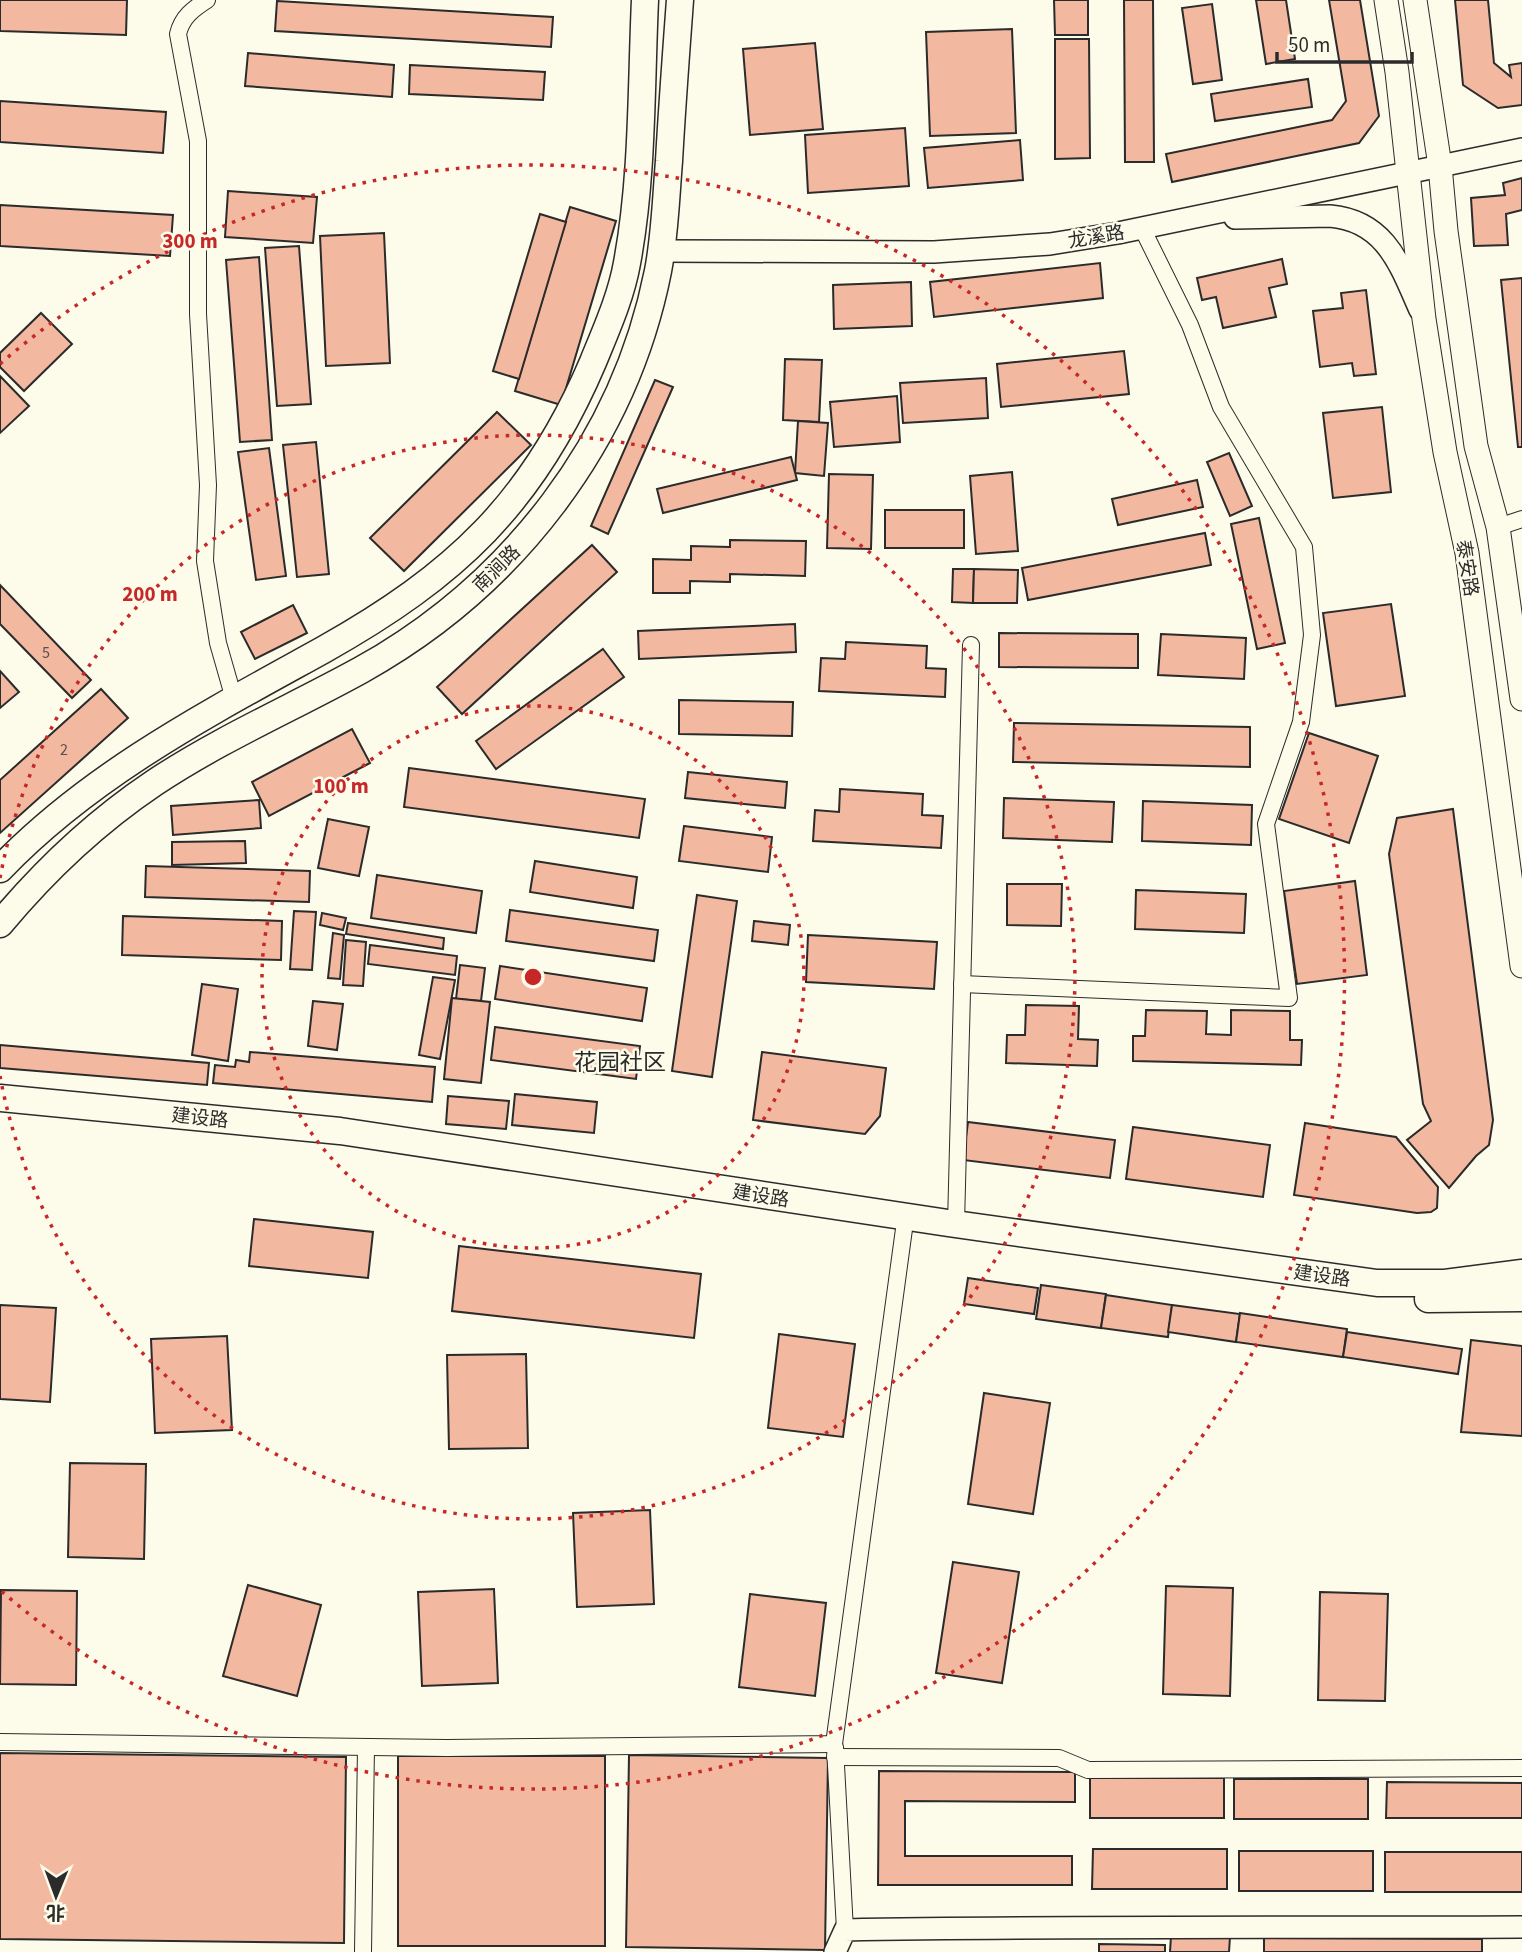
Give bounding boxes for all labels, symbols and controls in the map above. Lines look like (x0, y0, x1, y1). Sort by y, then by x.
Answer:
scale bar (1277, 21, 1412, 65)
text: 50 m (1288, 30, 1330, 60)
street label: 龙溪路 (1066, 219, 1127, 256)
text: 300 m (162, 226, 218, 256)
street label: 泰安路 (1449, 538, 1484, 599)
street label: 南涧路 (467, 539, 527, 599)
text: 200 m (122, 579, 178, 609)
house number: 5 (42, 642, 50, 664)
house number: 2 (60, 739, 68, 761)
text: 100 m (313, 771, 369, 801)
centre of rings (521, 965, 545, 989)
district label: 花园社区 (574, 1046, 666, 1079)
street label: 建设路 (170, 1102, 230, 1135)
street label: 建设路 (730, 1179, 791, 1214)
street label: 建设路 (1292, 1259, 1352, 1294)
north arrow (21, 1861, 91, 1931)
text: 北 (46, 1898, 65, 1925)

